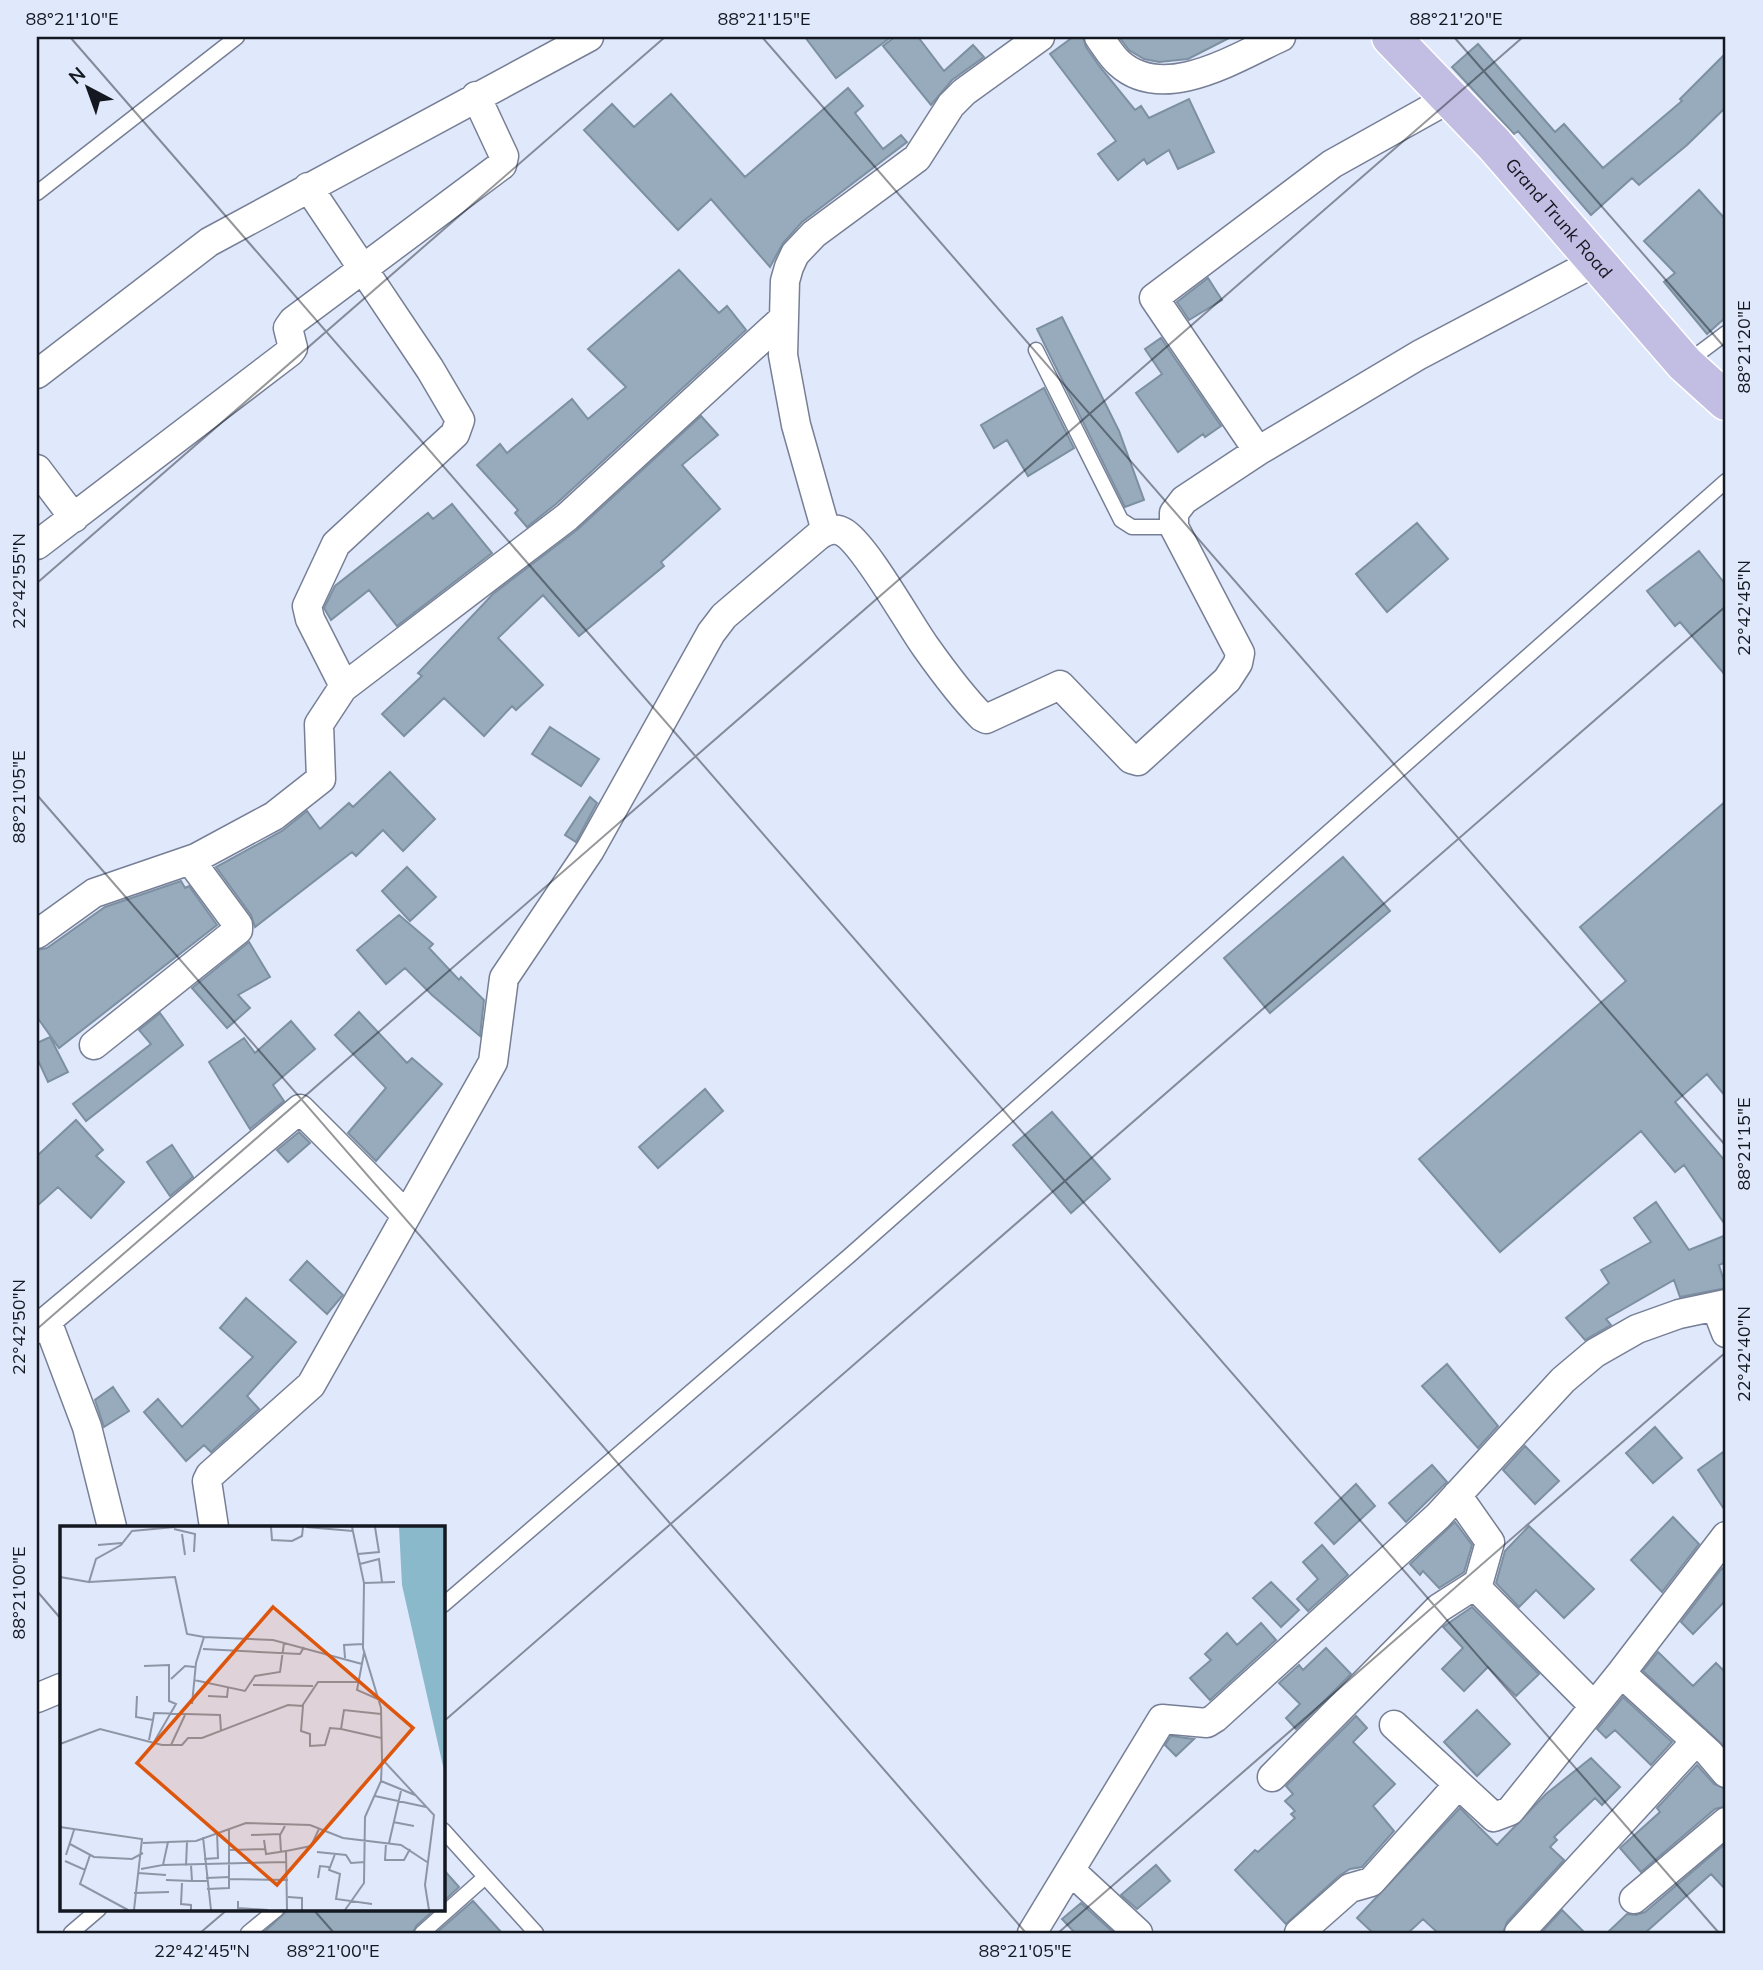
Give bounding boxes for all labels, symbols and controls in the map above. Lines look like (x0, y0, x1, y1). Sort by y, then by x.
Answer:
text: 88°21'10"E (25, 7, 119, 30)
text: 88°21'15"E (717, 7, 811, 30)
text: 88°21'20"E (1409, 7, 1503, 30)
north arrow (52, 52, 122, 122)
text: N (64, 61, 90, 89)
street label: Grand Trunk Road (1501, 153, 1617, 283)
text: 88°21'20"E (1732, 300, 1755, 394)
text: 22°42'55"N (7, 533, 30, 629)
text: 22°42'45"N (1732, 560, 1755, 656)
text: 88°21'05"E (7, 750, 30, 844)
text: 88°21'15"E (1732, 1097, 1755, 1191)
text: 22°42'50"N (7, 1279, 30, 1375)
text: 22°42'40"N (1732, 1306, 1755, 1402)
inset map (60, 1526, 444, 1910)
text: 88°21'00"E (7, 1546, 30, 1640)
text: 22°42'45"N (154, 1939, 250, 1962)
text: 88°21'00"E (286, 1939, 380, 1962)
text: 88°21'05"E (978, 1939, 1072, 1962)

